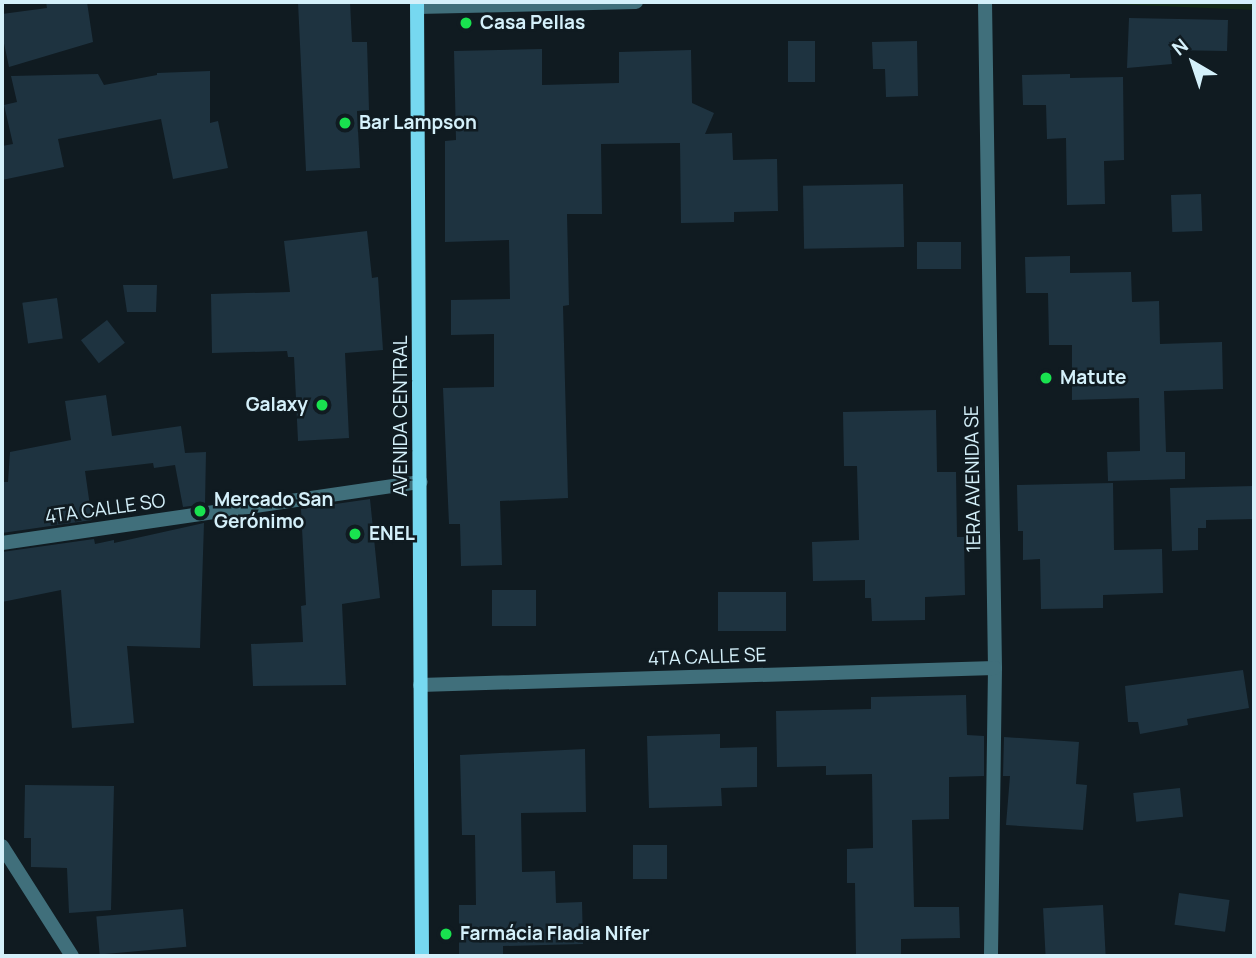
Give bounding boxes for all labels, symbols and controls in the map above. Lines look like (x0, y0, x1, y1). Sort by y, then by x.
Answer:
place label: Casa Pellas (480, 12, 585, 34)
marker: Casa Pellas (458, 15, 474, 31)
north arrow (1158, 28, 1228, 98)
text: N (1166, 32, 1193, 61)
place label: Bar Lampson (359, 112, 477, 134)
marker: Bar Lampson (337, 115, 353, 131)
street label: AVENIDA CENTRAL (390, 335, 412, 497)
place label: Matute (1060, 367, 1126, 389)
marker: Matute (1038, 370, 1054, 386)
place label: Galaxy (246, 394, 308, 416)
marker: Galaxy (314, 397, 330, 413)
street label: 1ERA AVENIDA SE (960, 405, 986, 553)
street label: 4TA CALLE SO (43, 489, 167, 529)
place label: Mercado San Gerónimo (214, 489, 333, 533)
marker: Mercado San Gerónimo (192, 503, 208, 519)
place label: ENEL (369, 523, 415, 545)
marker: ENEL (347, 526, 363, 542)
street label: 4TA CALLE SE (647, 644, 767, 670)
place label: Farmácia Fladia Nifer (460, 923, 650, 945)
marker: Farmácia Fladia Nifer (438, 926, 454, 942)

